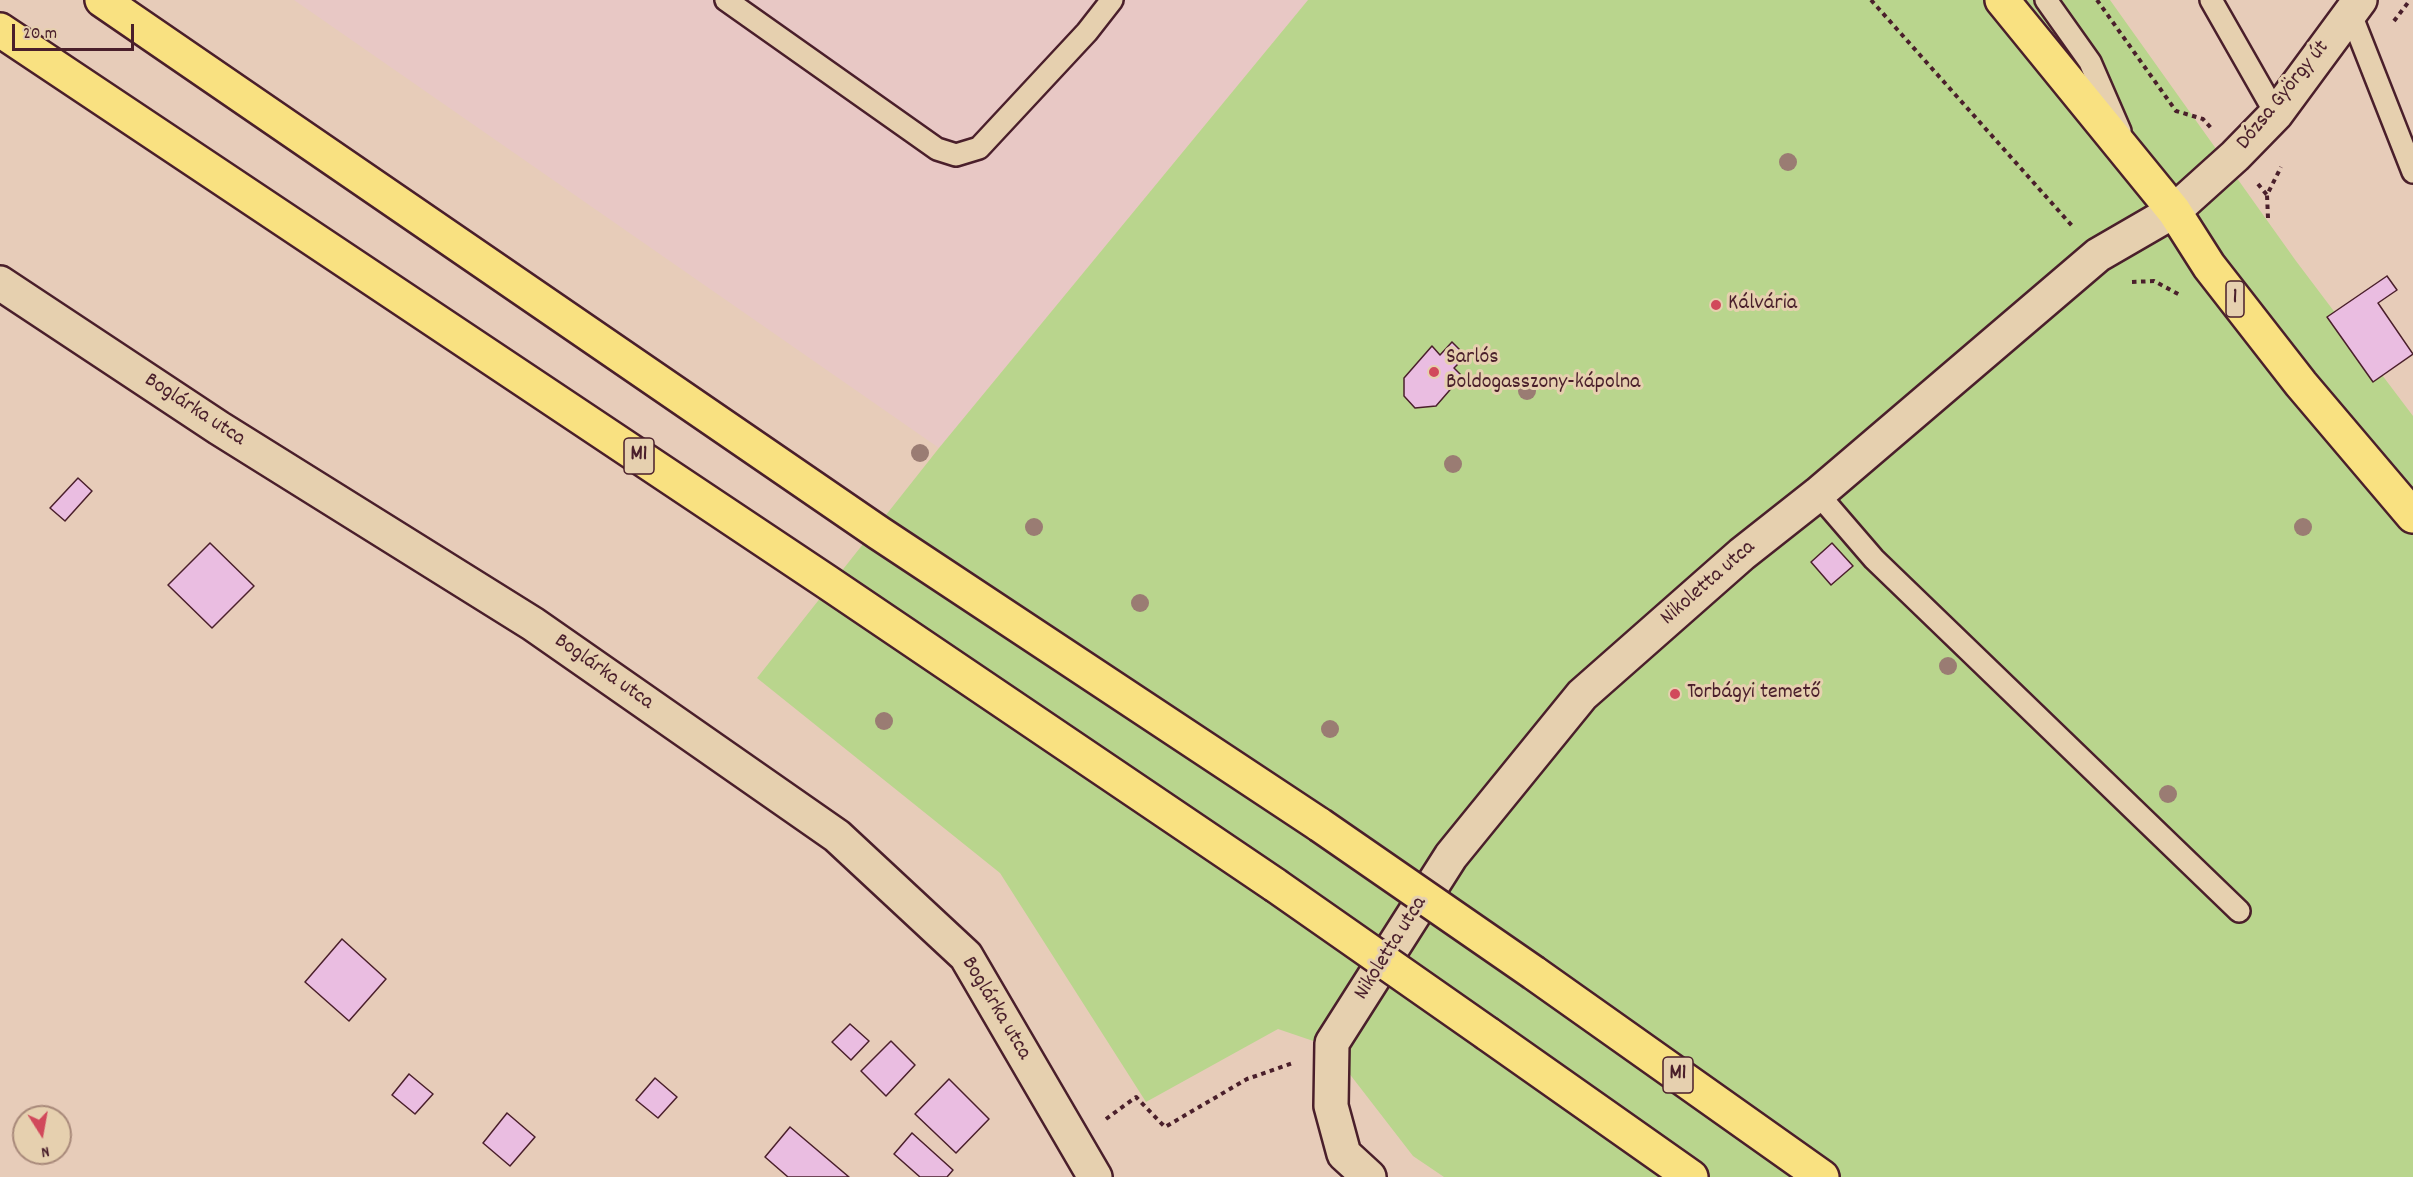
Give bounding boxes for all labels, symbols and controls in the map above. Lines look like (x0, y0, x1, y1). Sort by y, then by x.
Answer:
scale bar (15, 12, 136, 50)
text: 20 m (23, 22, 57, 47)
street label: Dózsa György út (2232, 36, 2336, 156)
road number: 1 (2226, 281, 2244, 317)
place label: Kálvária (1728, 292, 1797, 318)
marker: Kálvária (1709, 298, 1723, 312)
place label: Sarlós Boldogasszony-kápolna (1446, 346, 1640, 398)
marker: Sarlós Boldogasszony-kápolna (1427, 365, 1441, 379)
street label: Boglárka utca (138, 369, 250, 453)
road number: M1 (624, 438, 654, 474)
street label: Nikoletta utca (1656, 536, 1762, 632)
street label: Boglárka utca (548, 629, 658, 717)
place label: Torbágyi temető (1687, 681, 1820, 707)
marker: Torbágyi temető (1668, 687, 1682, 701)
street label: Nikoletta utca (1350, 892, 1434, 1006)
street label: Boglárka utca (954, 953, 1036, 1065)
road number: M1 (1663, 1057, 1693, 1093)
north arrow (12, 1105, 72, 1165)
text: N (39, 1139, 51, 1163)

